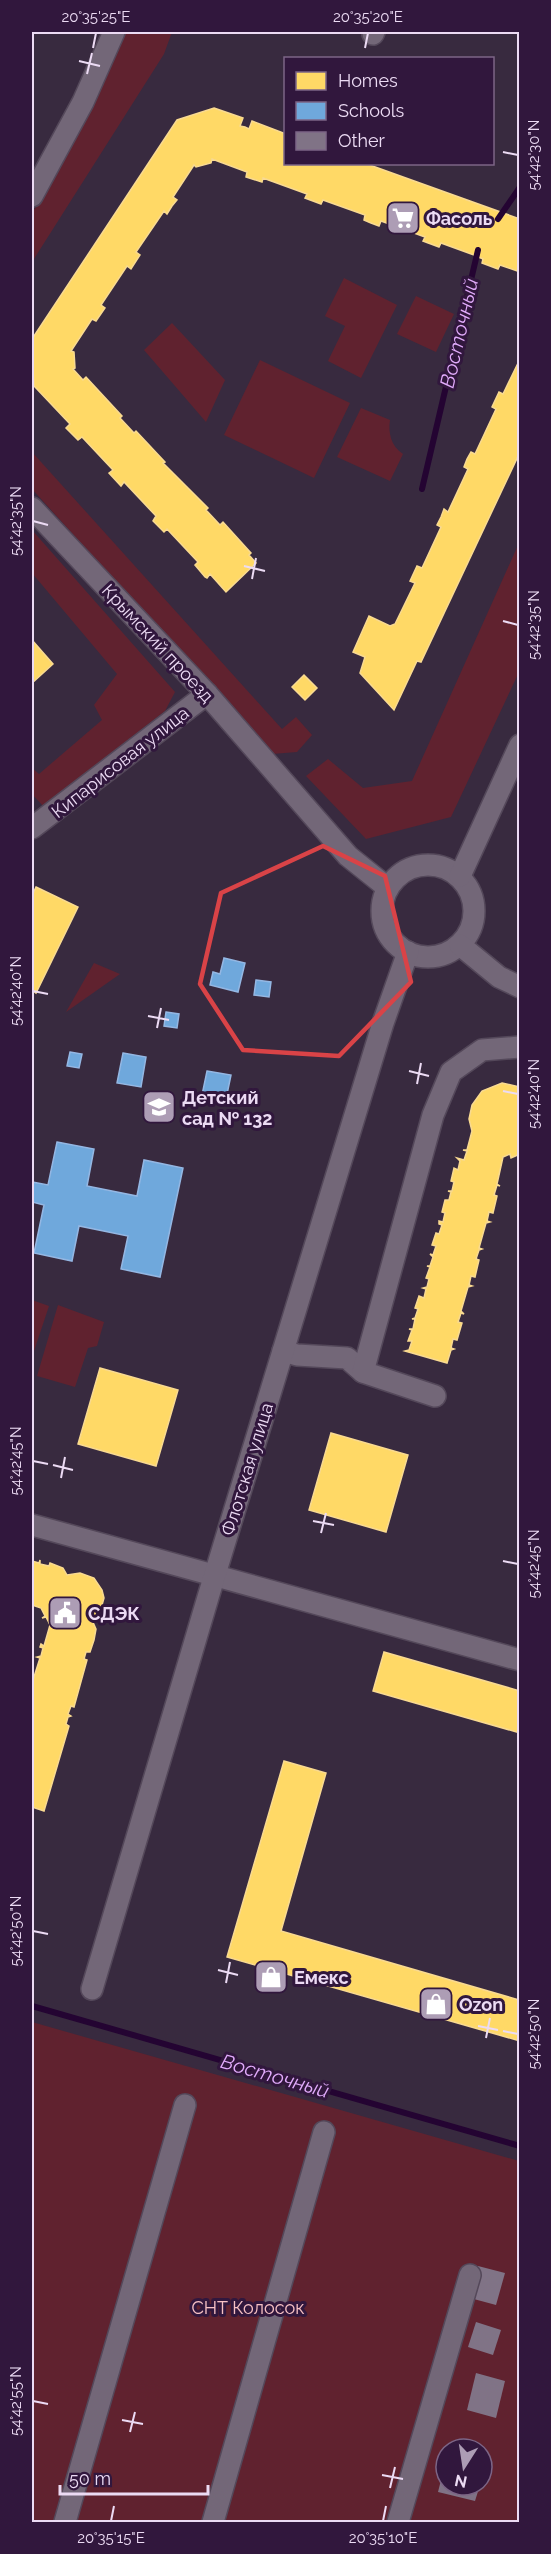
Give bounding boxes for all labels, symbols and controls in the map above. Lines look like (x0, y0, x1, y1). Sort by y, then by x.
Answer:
text: 20°35'25"E (61, 8, 131, 26)
text: 20°35'20"E (333, 8, 403, 26)
legend (284, 57, 494, 165)
text: Homes (338, 70, 398, 91)
text: Schools (338, 100, 405, 121)
text: 54°42'30"N (525, 120, 543, 190)
text: Other (338, 130, 386, 151)
supermarket icon: Фасоль (385, 200, 421, 236)
place label: Фасоль (426, 208, 493, 229)
water label: Восточный (435, 276, 483, 390)
text: 54°42'35"N (7, 486, 25, 556)
street label: Крымский проезд (98, 580, 218, 706)
text: 54°42'35"N (525, 590, 543, 660)
street label: Кипарисовая улица (47, 702, 193, 822)
text: 54°42'40"N (7, 956, 25, 1026)
text: 54°42'40"N (525, 1059, 543, 1129)
place label: Детский сад № 132 (182, 1087, 272, 1129)
school or university icon: Детский сад № 132 (141, 1089, 177, 1125)
street label: Флотская улица (217, 1400, 277, 1538)
text: 54°42'45"N (7, 1426, 25, 1496)
text: 54°42'45"N (525, 1529, 543, 1599)
public building icon: СДЭК (47, 1595, 83, 1631)
place label: СДЭК (88, 1603, 140, 1624)
text: 54°42'50"N (7, 1896, 25, 1966)
shop icon: Емекс (253, 1959, 289, 1995)
place label: Емекс (294, 1967, 349, 1988)
shop icon: Ozon (418, 1986, 454, 2022)
place label: Ozon (459, 1994, 503, 2015)
text: 54°42'50"N (525, 1999, 543, 2069)
water label: Восточный (218, 2049, 332, 2103)
park label: СНТ Колосок (191, 2297, 305, 2318)
text: 54°42'55"N (7, 2366, 25, 2436)
north arrow (434, 2437, 494, 2497)
scale bar (60, 2458, 208, 2496)
text: 50 m (69, 2468, 111, 2489)
text: N (453, 2471, 469, 2492)
text: 20°35'15"E (77, 2529, 145, 2547)
text: 20°35'10"E (349, 2529, 417, 2547)

